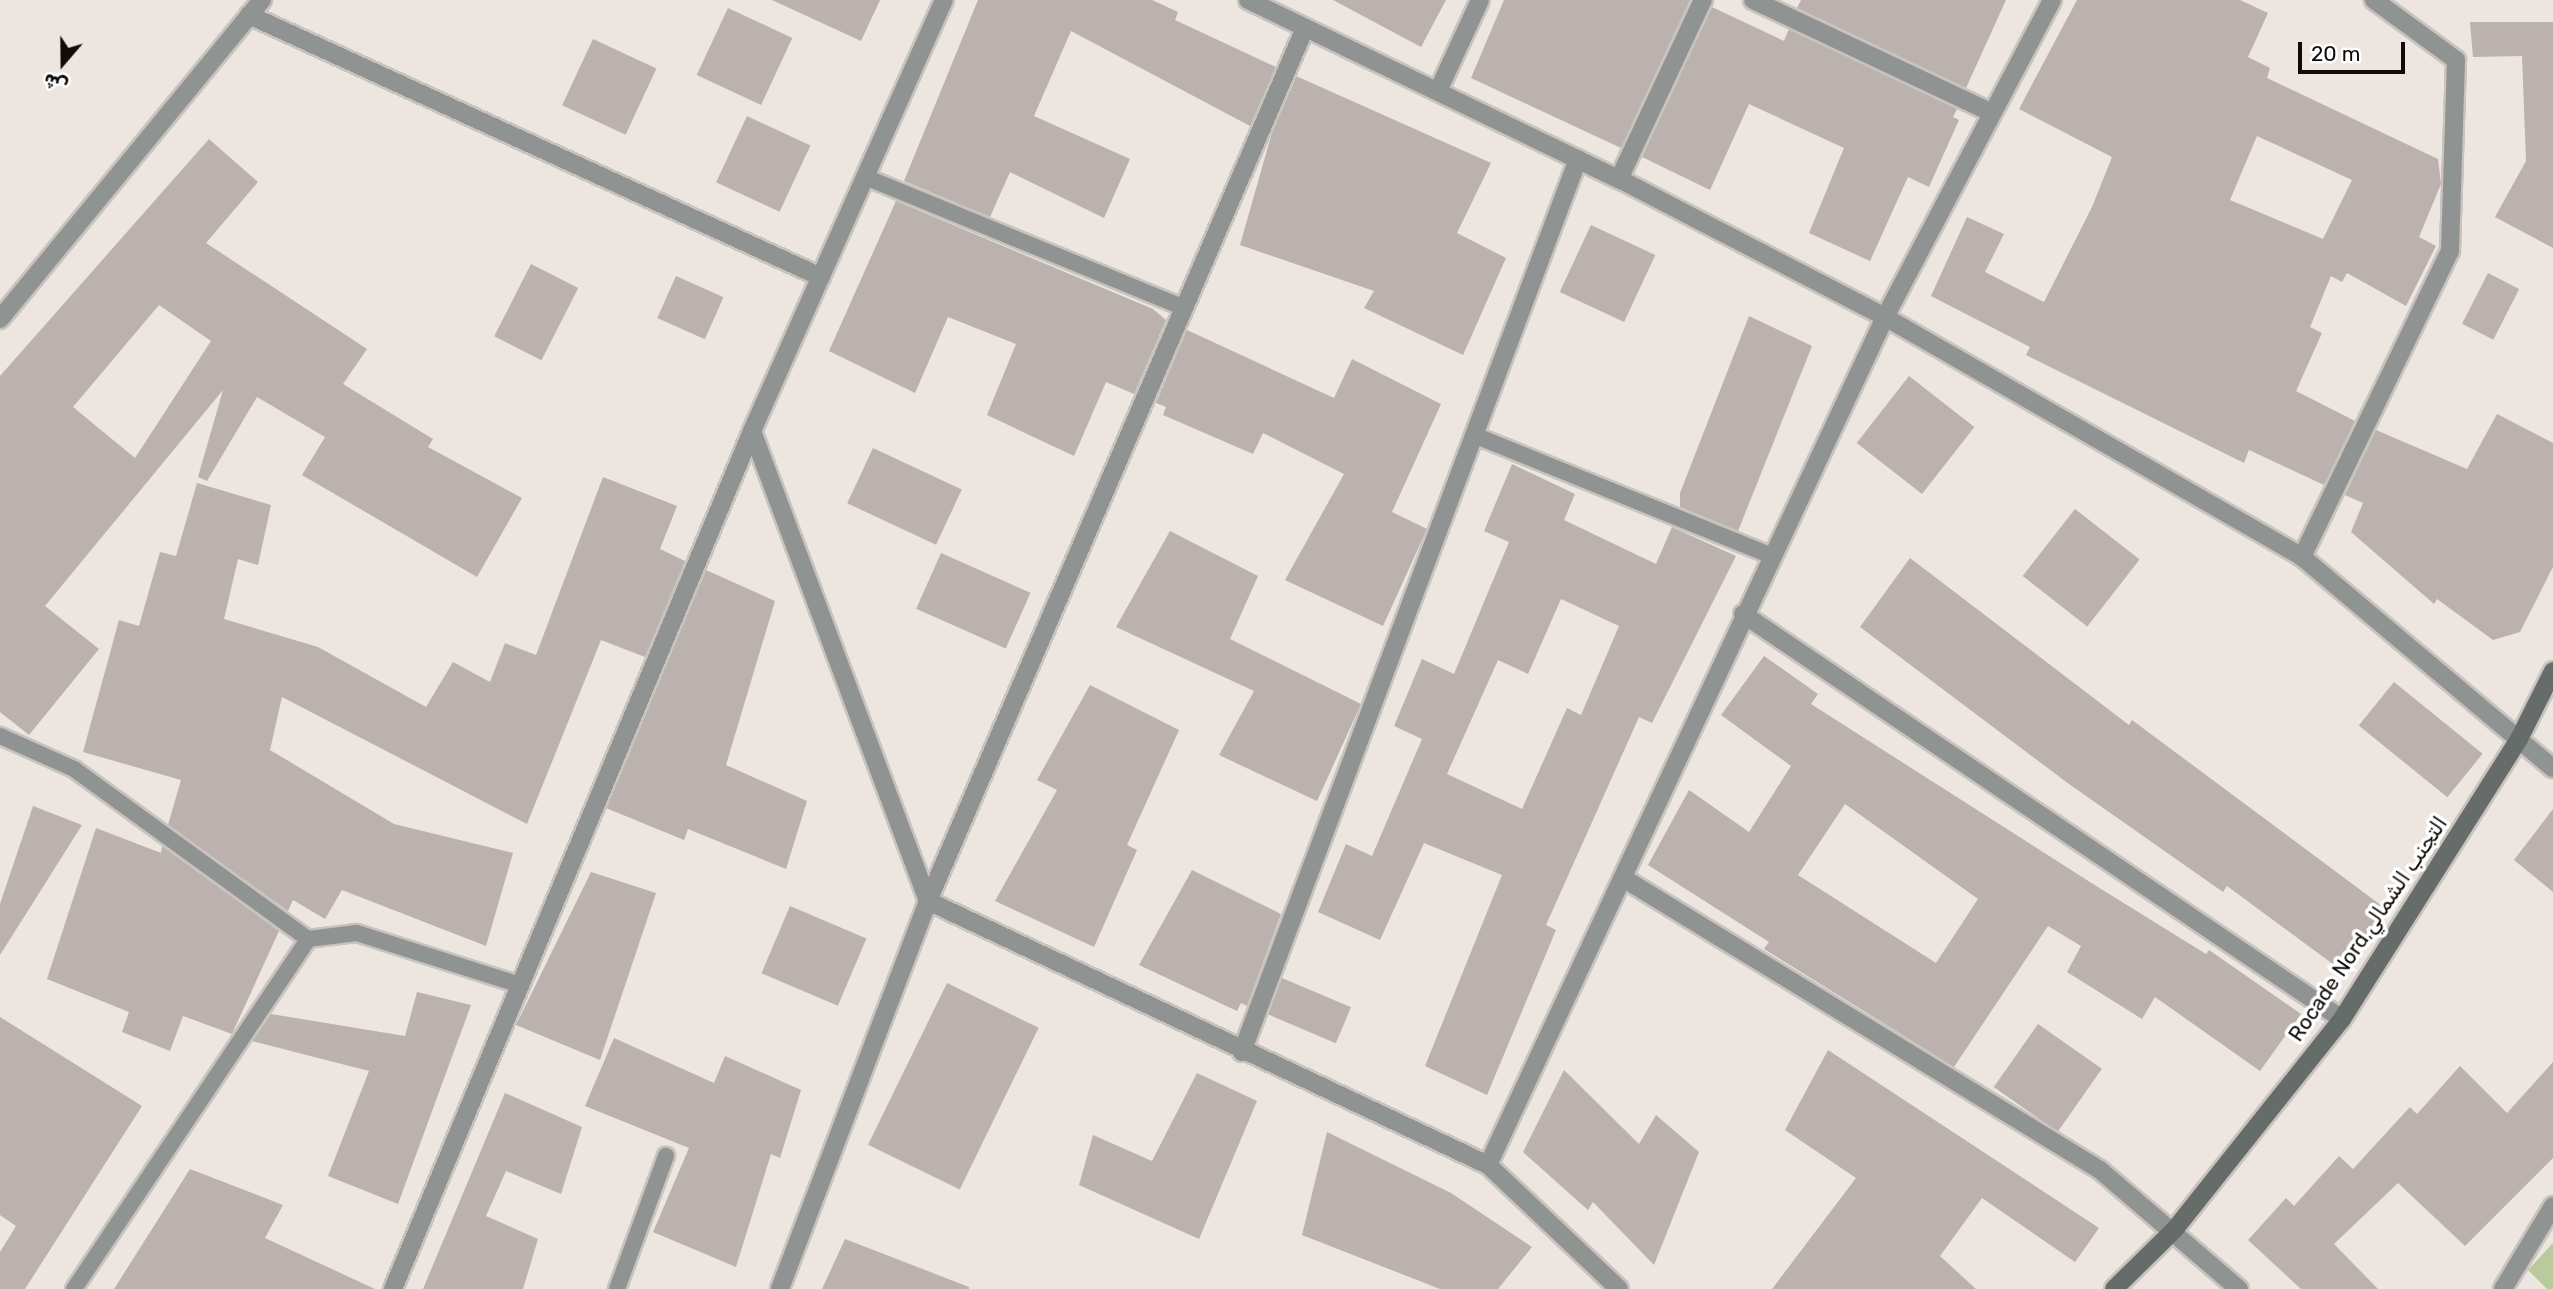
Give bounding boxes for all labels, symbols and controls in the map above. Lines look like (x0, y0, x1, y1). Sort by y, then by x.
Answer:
north arrow (28, 28, 98, 98)
scale bar (2301, 28, 2408, 72)
text: 20 m (2311, 41, 2360, 66)
text: ش (40, 68, 71, 98)
street label: Rocade Nord,التجنب الشمالي (2283, 812, 2453, 1046)

